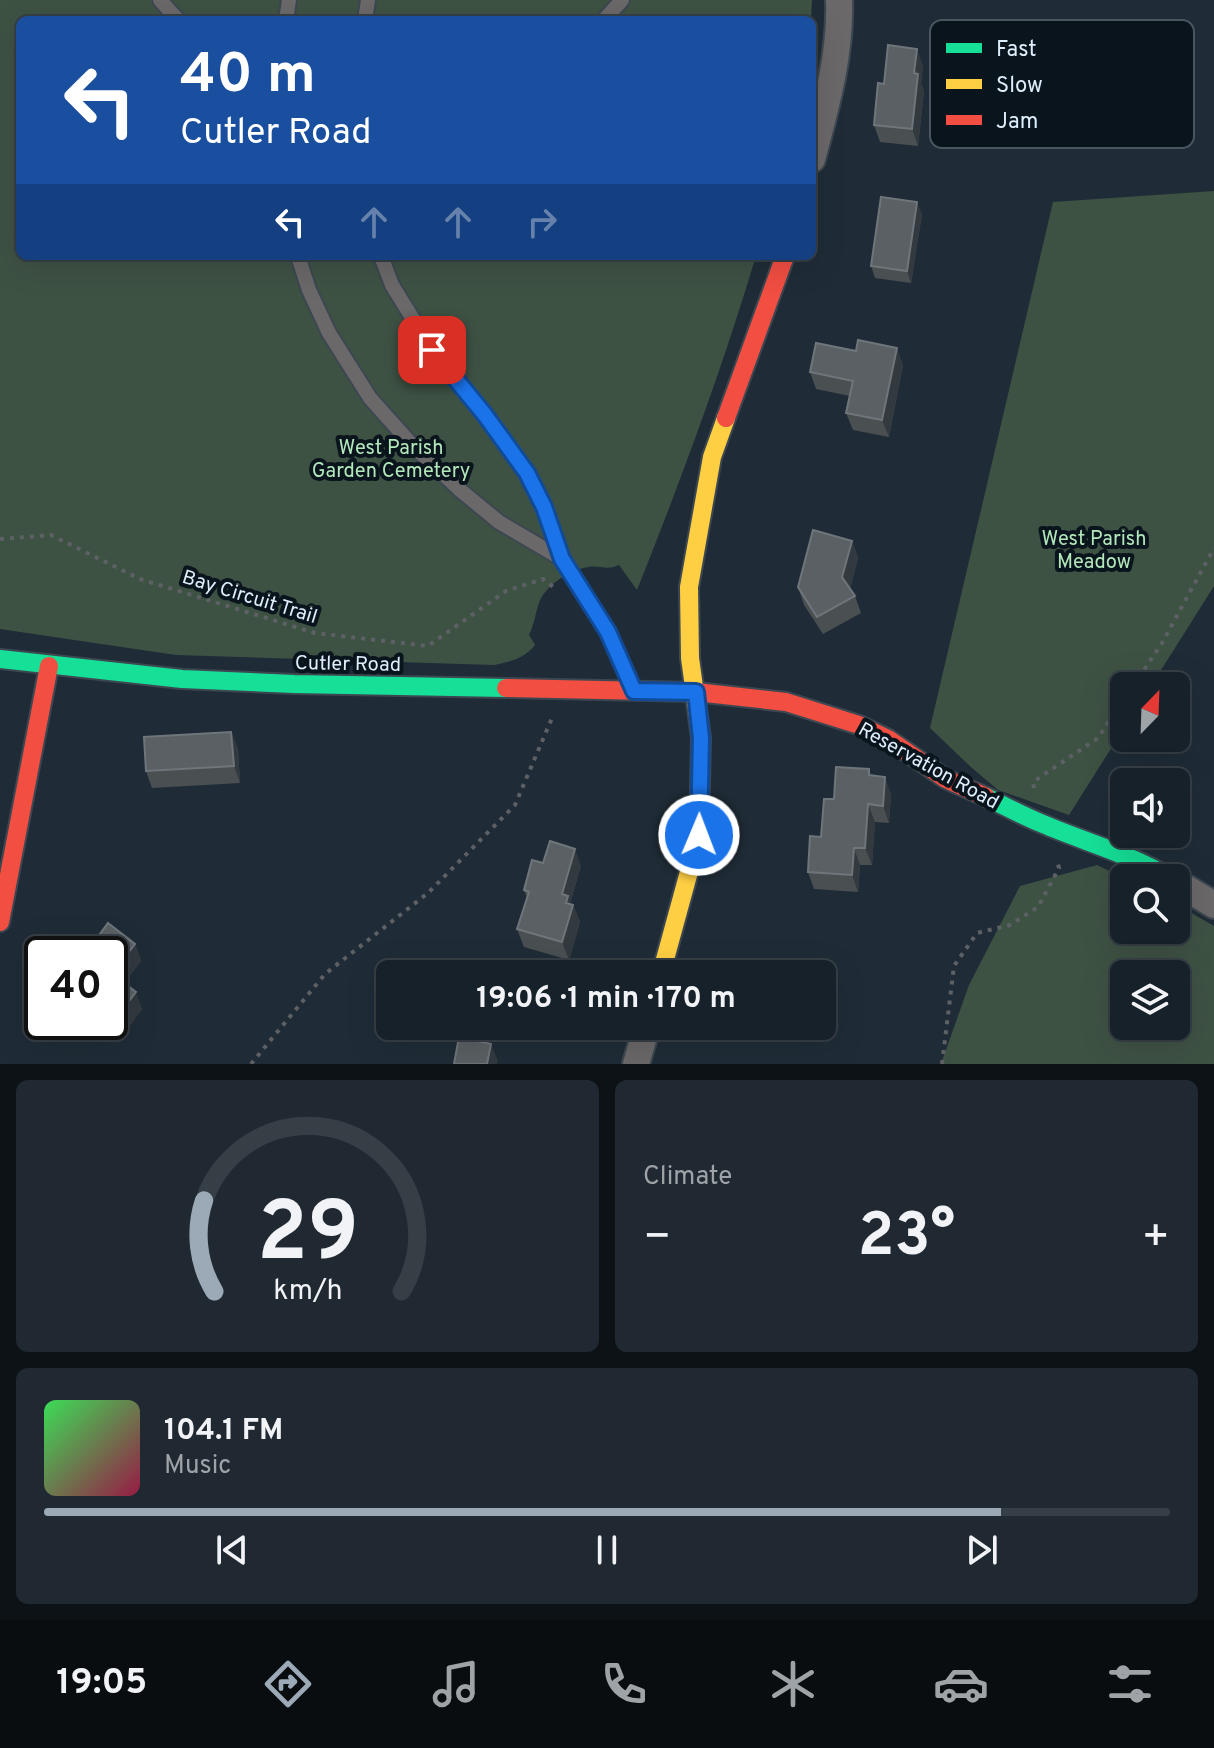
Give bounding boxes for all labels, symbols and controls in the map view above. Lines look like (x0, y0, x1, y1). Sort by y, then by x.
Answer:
legend (930, 20, 1194, 148)
text: Fast (996, 37, 1037, 64)
text: 40 m (180, 42, 316, 112)
icon: left (48, 48, 152, 152)
text: Slow (996, 73, 1043, 100)
text: Jam (996, 109, 1039, 136)
text: Cutler Road (180, 111, 371, 157)
icon: left (268, 200, 312, 244)
icon: ahead (352, 200, 396, 244)
icon: ahead (436, 200, 480, 244)
icon: right (520, 200, 564, 244)
pin (398, 316, 466, 384)
icon: arrive (410, 328, 454, 372)
park label: West Parish Garden Cemetery (312, 436, 470, 485)
park label: West Parish Meadow (1042, 527, 1146, 576)
street label: Bay Circuit Trail (179, 565, 320, 631)
street label: Cutler Road (295, 651, 401, 679)
north arrow (1110, 672, 1190, 752)
map controls (1110, 672, 1190, 1040)
street label: Reservation Road (853, 717, 1003, 816)
button: sound (1110, 768, 1190, 848)
position arrow (657, 793, 741, 877)
button: search (1110, 864, 1190, 944)
speed limit sign: 40 (24, 936, 128, 1040)
button: layers (1110, 960, 1190, 1040)
text: 19:06 · 1 min · 170 m (476, 981, 736, 1018)
text: Climate (643, 1161, 732, 1194)
text: 29 (257, 1185, 359, 1290)
text: 23° (858, 1201, 955, 1277)
text: − (643, 1211, 671, 1267)
text: + (1142, 1211, 1170, 1267)
text: km/h (273, 1274, 342, 1310)
text: 104.1 FM (164, 1413, 283, 1450)
text: Music (164, 1450, 231, 1483)
icon: previous (210, 1528, 254, 1572)
icon: pause (585, 1528, 629, 1572)
icon: next (960, 1528, 1004, 1572)
icon: directions (260, 1656, 316, 1712)
icon: music (428, 1656, 484, 1712)
icon: phone (596, 1656, 652, 1712)
icon: climate (765, 1656, 821, 1712)
icon: car (933, 1656, 989, 1712)
icon: filters (1102, 1656, 1158, 1712)
text: 19:05 (56, 1661, 147, 1707)

